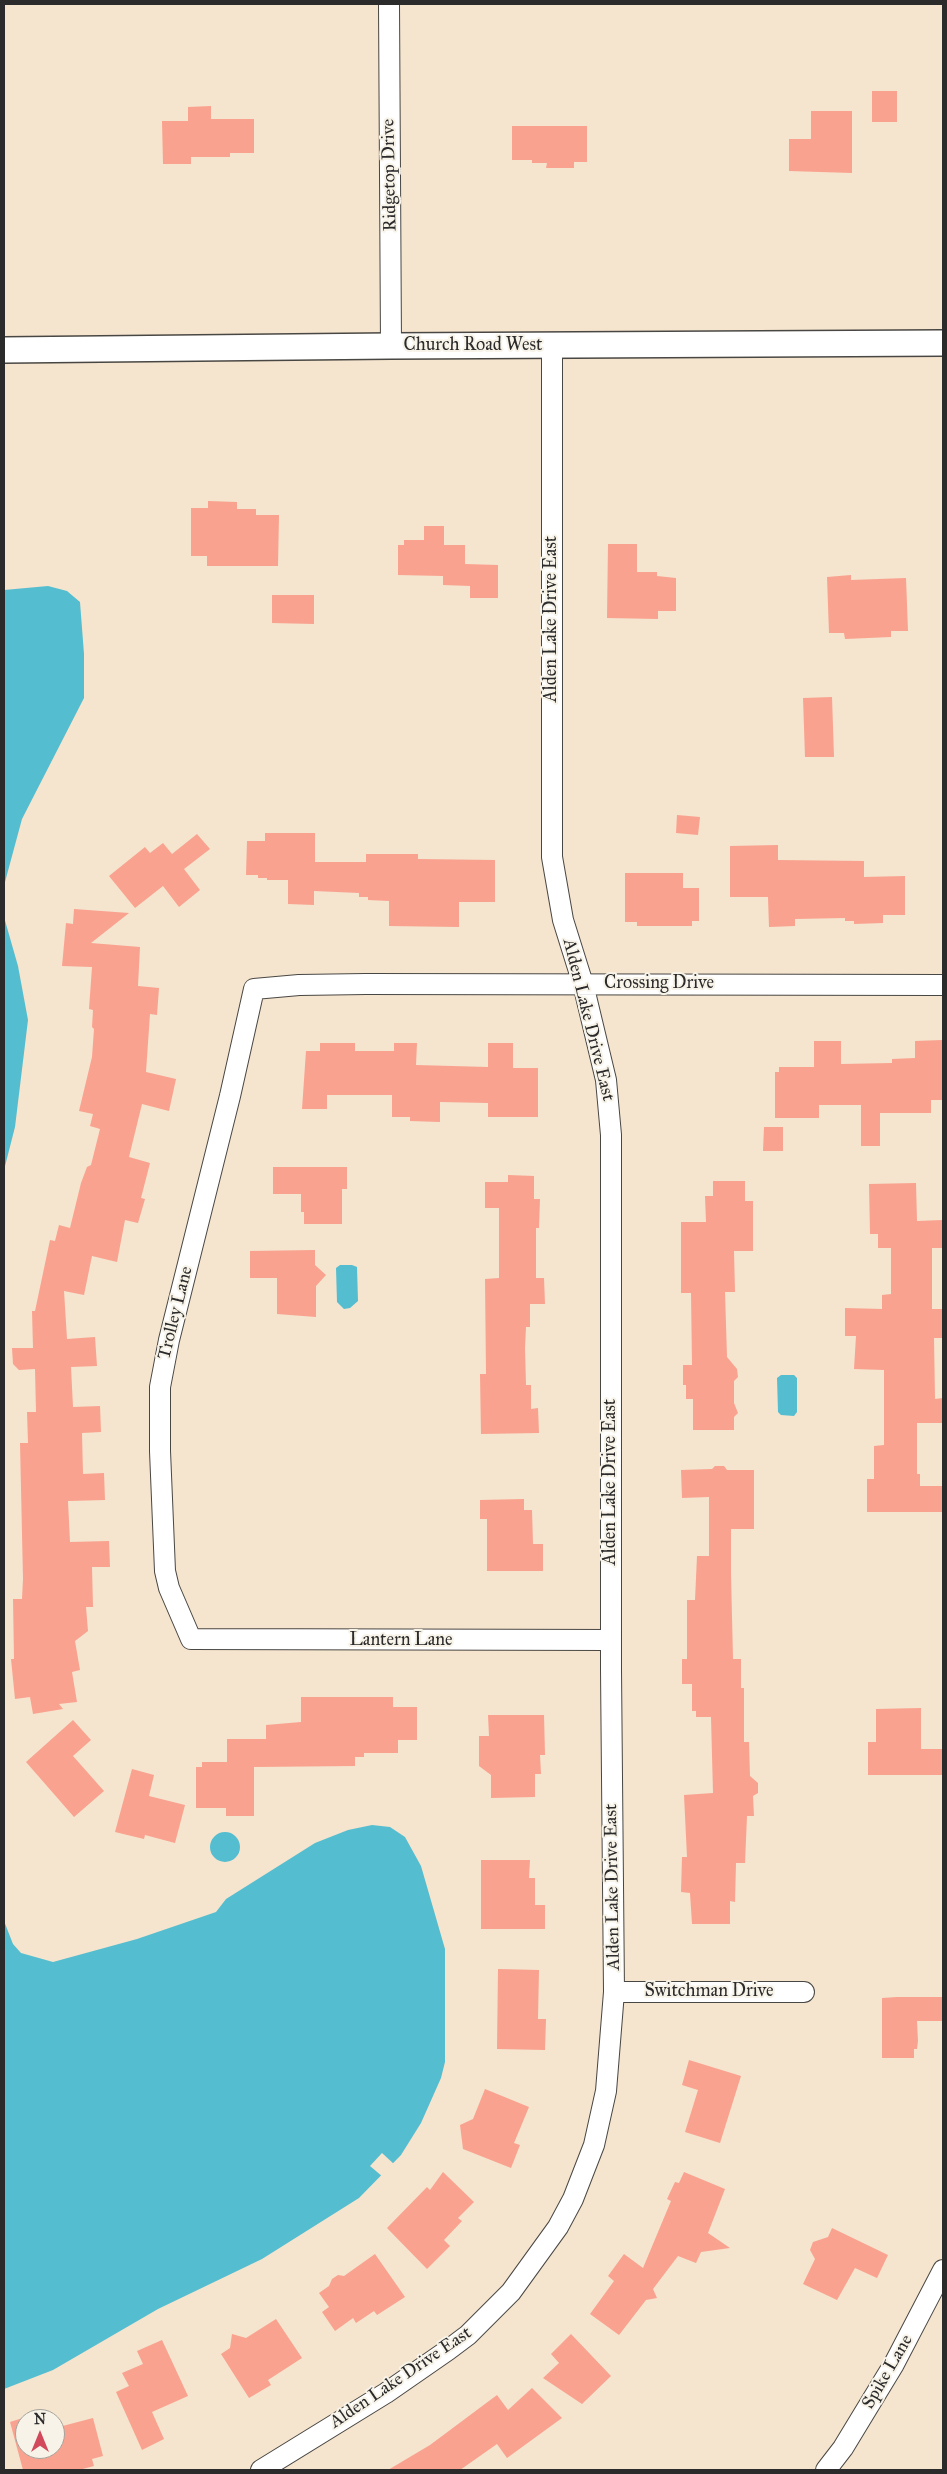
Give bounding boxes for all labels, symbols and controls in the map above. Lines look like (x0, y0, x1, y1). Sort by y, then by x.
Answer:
street label: Ridgetop Drive (378, 119, 402, 231)
street label: Church Road West (404, 335, 542, 357)
street label: Alden Lake Drive East (541, 536, 563, 702)
street label: Alden Lake Drive East (557, 937, 619, 1103)
street label: Crossing Drive (604, 973, 714, 995)
street label: Trolley Lane (154, 1264, 198, 1362)
street label: Alden Lake Drive East (600, 1399, 622, 1565)
street label: Lantern Lane (350, 1630, 452, 1652)
street label: Alden Lake Drive East (601, 1804, 625, 1970)
street label: Switchman Drive (645, 1981, 773, 2003)
street label: Alden Lake Drive East (326, 2322, 476, 2434)
street label: Spike Lane (858, 2331, 918, 2413)
north arrow (15, 2409, 65, 2459)
text: N (34, 2411, 46, 2428)

